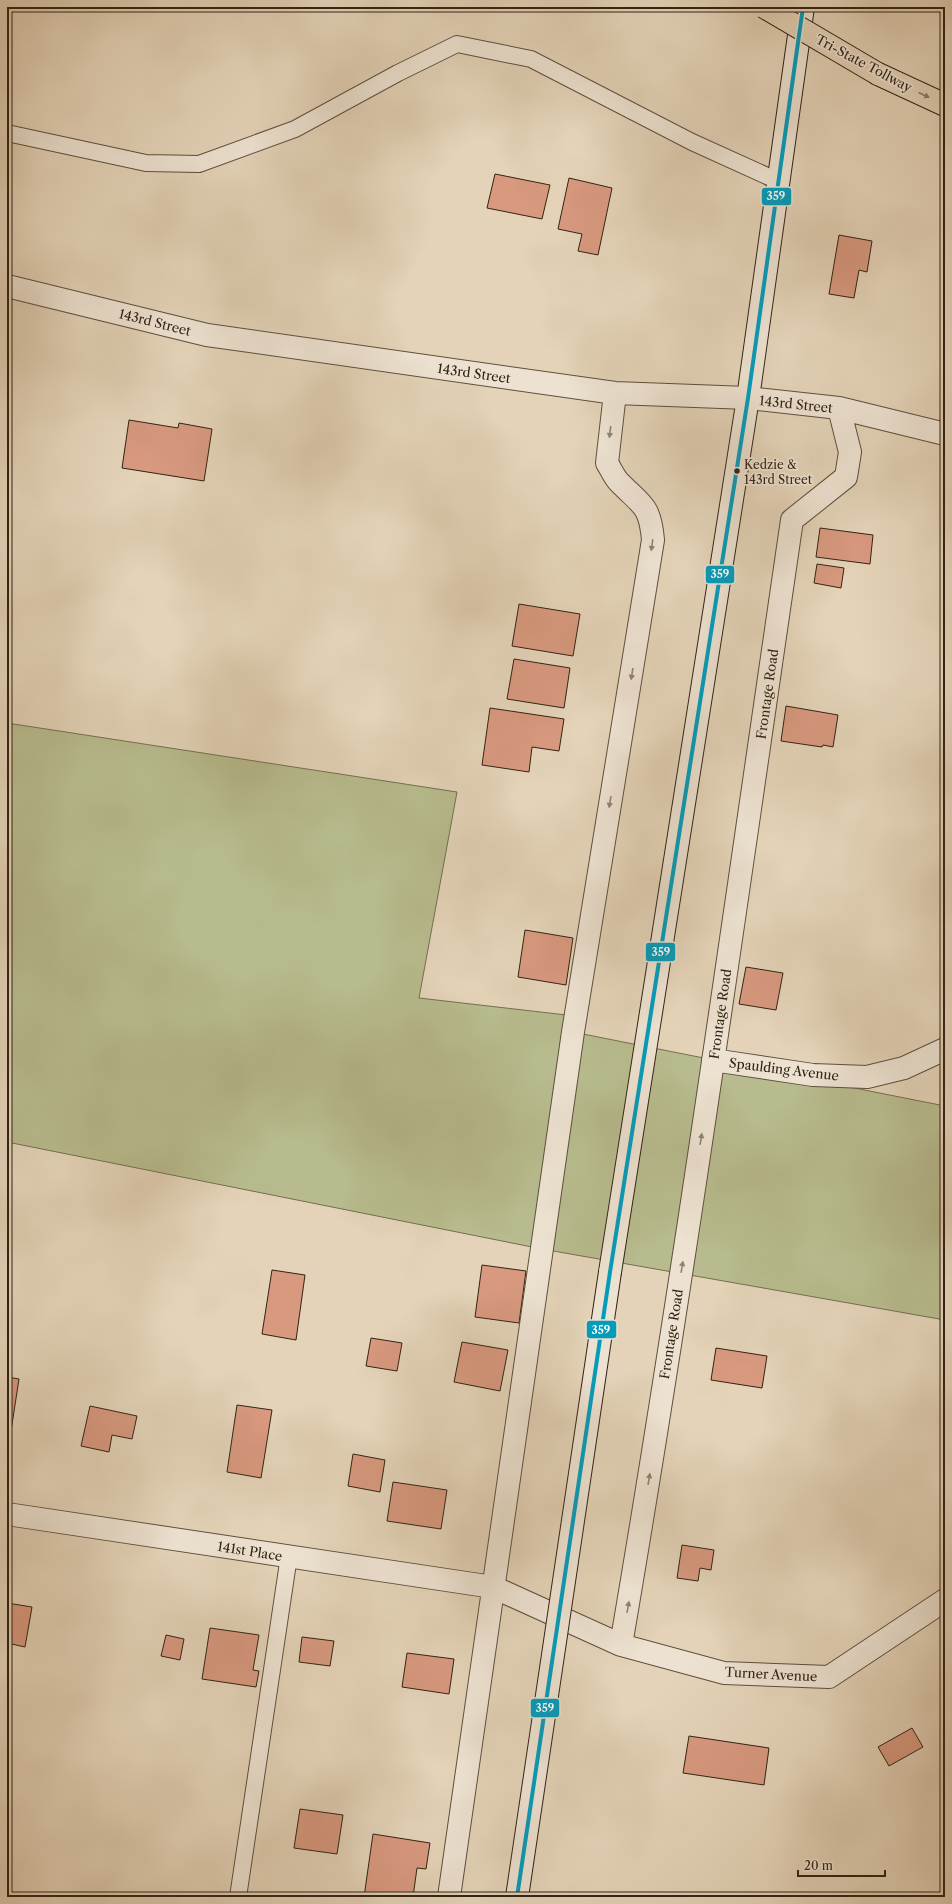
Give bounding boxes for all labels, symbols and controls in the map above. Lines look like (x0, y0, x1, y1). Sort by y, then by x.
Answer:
street label: Tri-State Tollway (813, 31, 916, 95)
one-way arrow (919, 92, 930, 98)
line badge: 359 (761, 187, 792, 206)
text: 359 (767, 189, 786, 203)
street label: 143rd Street (117, 305, 193, 339)
street label: 143rd Street (436, 360, 512, 386)
street label: 143rd Street (759, 392, 834, 416)
one-way arrow (607, 426, 613, 438)
place label: Kedzie & 143rd Street (744, 457, 813, 487)
marker: Kedzie & 143rd Street (732, 466, 742, 476)
one-way arrow (649, 539, 655, 552)
line badge: 359 (705, 565, 735, 584)
text: 359 (711, 567, 730, 581)
street label: Frontage Road (753, 648, 781, 740)
one-way arrow (628, 668, 634, 680)
one-way arrow (607, 796, 613, 808)
line badge: 359 (645, 942, 676, 962)
text: 359 (652, 945, 671, 959)
street label: Frontage Road (706, 968, 734, 1060)
street label: Spaulding Avenue (728, 1054, 840, 1084)
one-way arrow (698, 1133, 704, 1145)
one-way arrow (679, 1261, 685, 1273)
street label: Frontage Road (656, 1288, 686, 1380)
line badge: 359 (586, 1320, 617, 1339)
text: 359 (592, 1323, 611, 1337)
one-way arrow (646, 1473, 652, 1485)
street label: 141st Place (216, 1538, 284, 1564)
one-way arrow (625, 1601, 631, 1613)
street label: Turner Avenue (724, 1664, 818, 1684)
line badge: 359 (530, 1698, 560, 1718)
text: 359 (536, 1701, 555, 1715)
scale bar (798, 1852, 885, 1878)
text: 20 m (804, 1858, 833, 1873)

